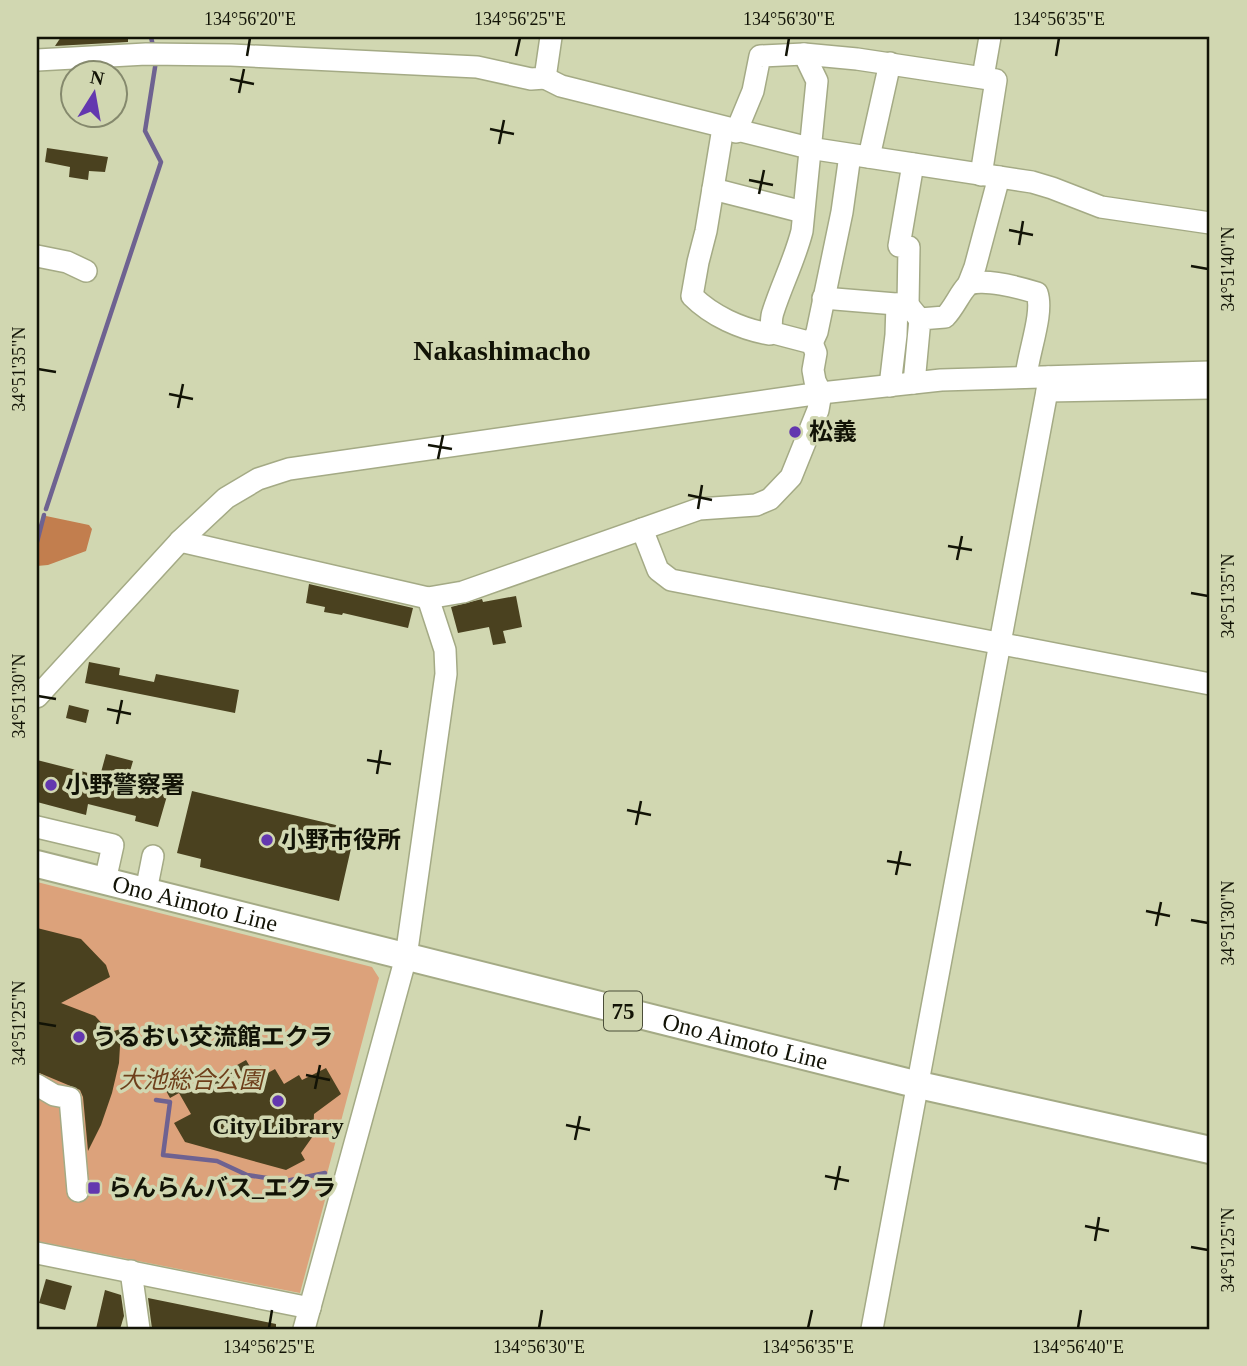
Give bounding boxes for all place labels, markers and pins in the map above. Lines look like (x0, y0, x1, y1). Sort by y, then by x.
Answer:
place label: 松義 (809, 419, 857, 445)
marker: 松義 (787, 424, 803, 440)
place label: 小野警察署 (65, 772, 185, 798)
marker: 小野警察署 (43, 777, 59, 793)
place label: 小野市役所 (281, 827, 401, 853)
marker: 小野市役所 (259, 832, 275, 848)
place label: うるおい交流館エクラ (93, 1024, 333, 1050)
marker: うるおい交流館エクラ (71, 1029, 87, 1045)
marker: City Library (270, 1093, 286, 1109)
place label: City Library (212, 1113, 344, 1139)
place label: らんらんバス_エクラ (108, 1175, 336, 1201)
marker: らんらんバス_エクラ (86, 1180, 102, 1196)

